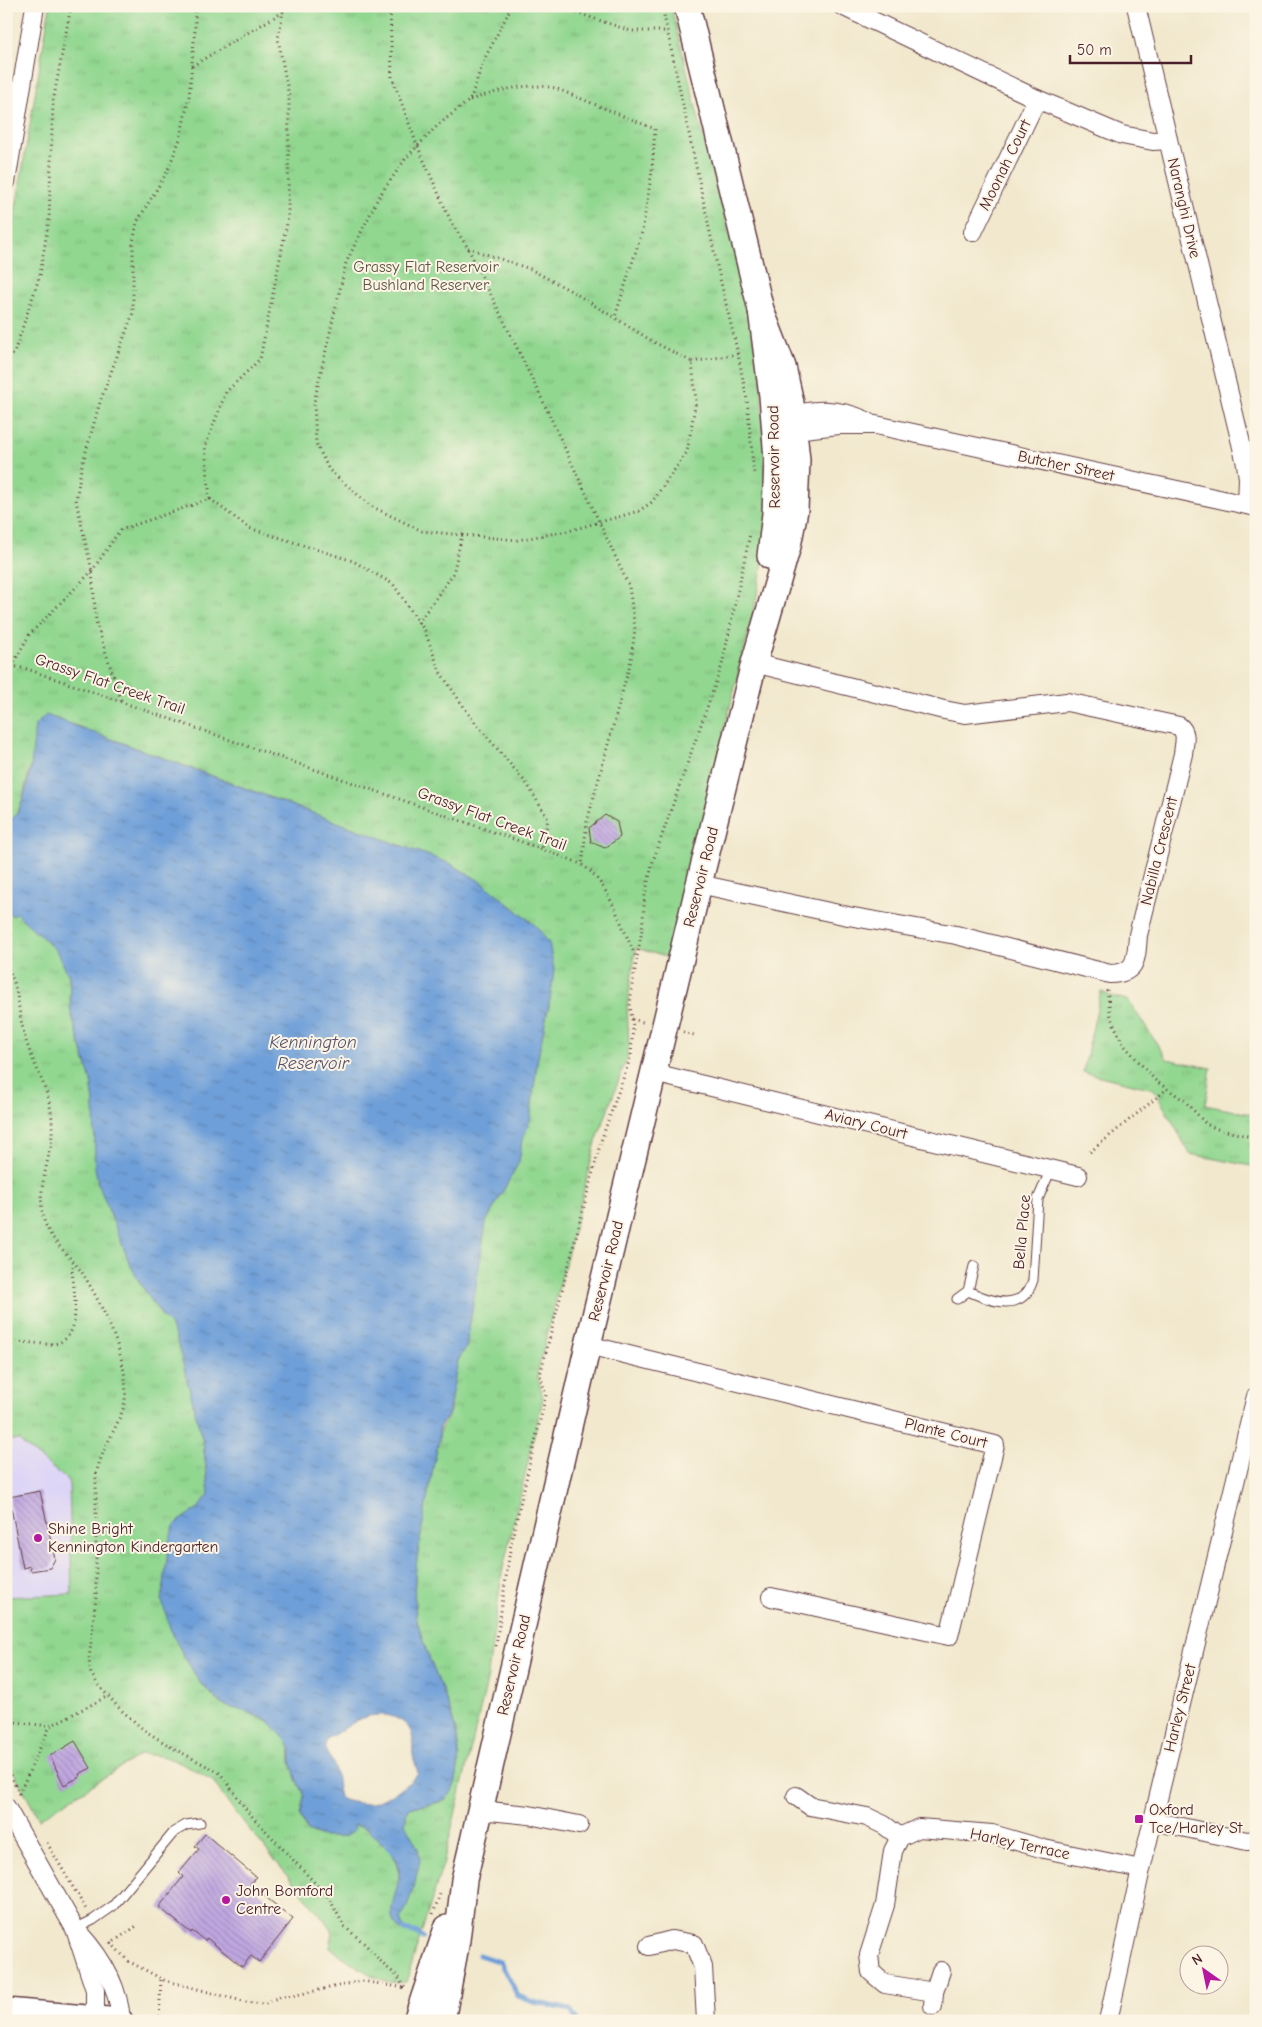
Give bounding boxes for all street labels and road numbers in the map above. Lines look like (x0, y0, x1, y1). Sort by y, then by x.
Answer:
street label: Moonah Court (975, 116, 1035, 213)
street label: Naranghi Drive (1164, 156, 1204, 260)
street label: Reservoir Road (764, 405, 784, 509)
street label: Butcher Street (1016, 447, 1116, 485)
street label: Grassy Flat Creek Trail (33, 650, 187, 718)
street label: Grassy Flat Creek Trail (415, 784, 569, 854)
street label: Nabilla Crescent (1137, 794, 1181, 907)
street label: Reservoir Road (680, 825, 722, 929)
street label: Aviary Court (823, 1105, 909, 1143)
street label: Bella Place (1010, 1194, 1034, 1270)
street label: Reservoir Road (585, 1219, 627, 1323)
street label: Plante Court (903, 1414, 990, 1452)
street label: Reservoir Road (494, 1613, 534, 1717)
street label: Harley Street (1160, 1662, 1200, 1754)
street label: Harley Terrace (968, 1825, 1072, 1863)

